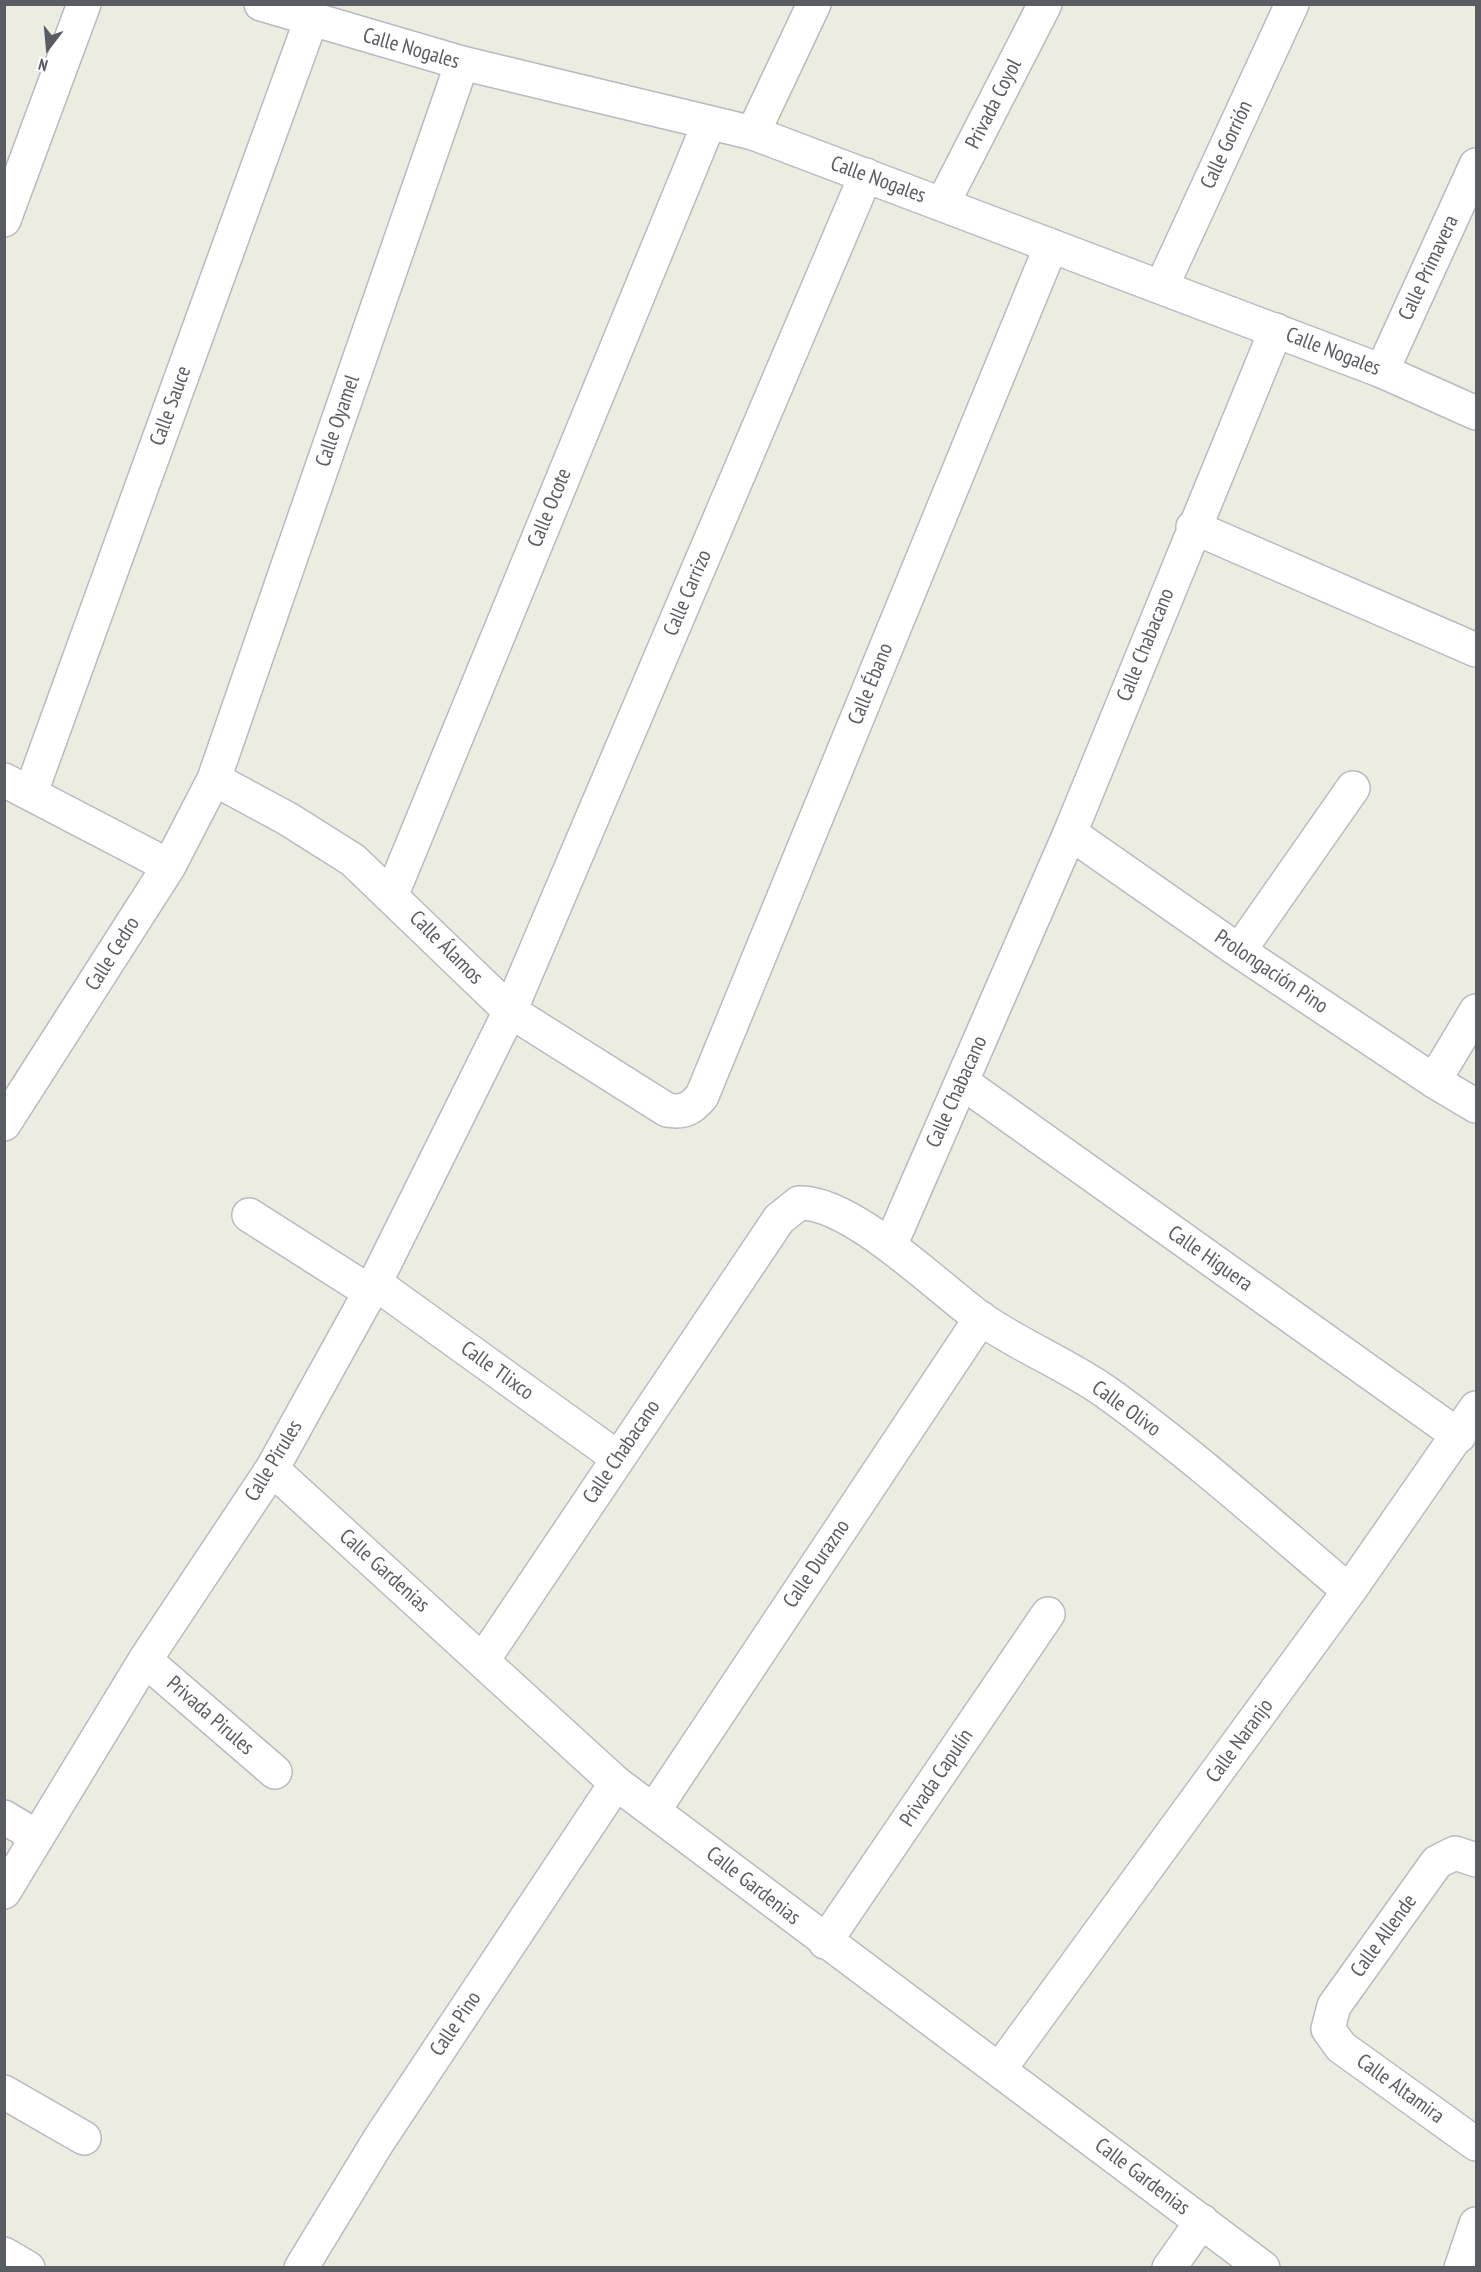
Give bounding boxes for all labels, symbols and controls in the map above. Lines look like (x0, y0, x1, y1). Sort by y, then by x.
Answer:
north arrow (18, 18, 78, 78)
street label: Calle Nogales (360, 23, 462, 75)
text: N (36, 55, 50, 76)
street label: Privada Coyol (961, 55, 1027, 153)
street label: Calle Gorrión (1196, 97, 1258, 193)
street label: Calle Nogales (827, 151, 929, 209)
street label: Calle Primavera (1394, 212, 1464, 324)
street label: Calle Nogales (1282, 322, 1384, 382)
street label: Calle Sauce (145, 363, 197, 449)
street label: Calle Oyamel (311, 372, 365, 470)
street label: Calle Ocote (523, 465, 577, 551)
street label: Calle Carrizo (659, 546, 717, 640)
street label: Calle Chabacano (1112, 585, 1180, 705)
street label: Calle Ébano (843, 640, 899, 728)
street label: Calle Álamos (404, 906, 488, 990)
street label: Calle Cedro (81, 912, 145, 996)
street label: Prolongación Pino (1209, 925, 1333, 1019)
street label: Calle Chabacano (921, 1032, 993, 1152)
street label: Calle Higuera (1163, 1221, 1257, 1297)
street label: Calle Tlixco (456, 1336, 538, 1406)
street label: Calle Olivo (1087, 1376, 1165, 1442)
street label: Calle Chabacano (578, 1395, 666, 1509)
street label: Calle Pirules (240, 1416, 308, 1506)
street label: Calle Durazno (778, 1515, 856, 1613)
street label: Calle Gardenias (334, 1524, 434, 1618)
street label: Privada Pirules (161, 1671, 259, 1761)
street label: Calle Naranjo (1201, 1694, 1279, 1788)
street label: Privada Capulín (895, 1724, 979, 1832)
street label: Calle Gardenias (701, 1842, 805, 1930)
street label: Calle Allende (1346, 1890, 1422, 1982)
street label: Calle Pino (425, 1987, 487, 2061)
street label: Calle Altamira (1351, 2049, 1449, 2129)
street label: Calle Gardenias (1090, 2133, 1194, 2221)

